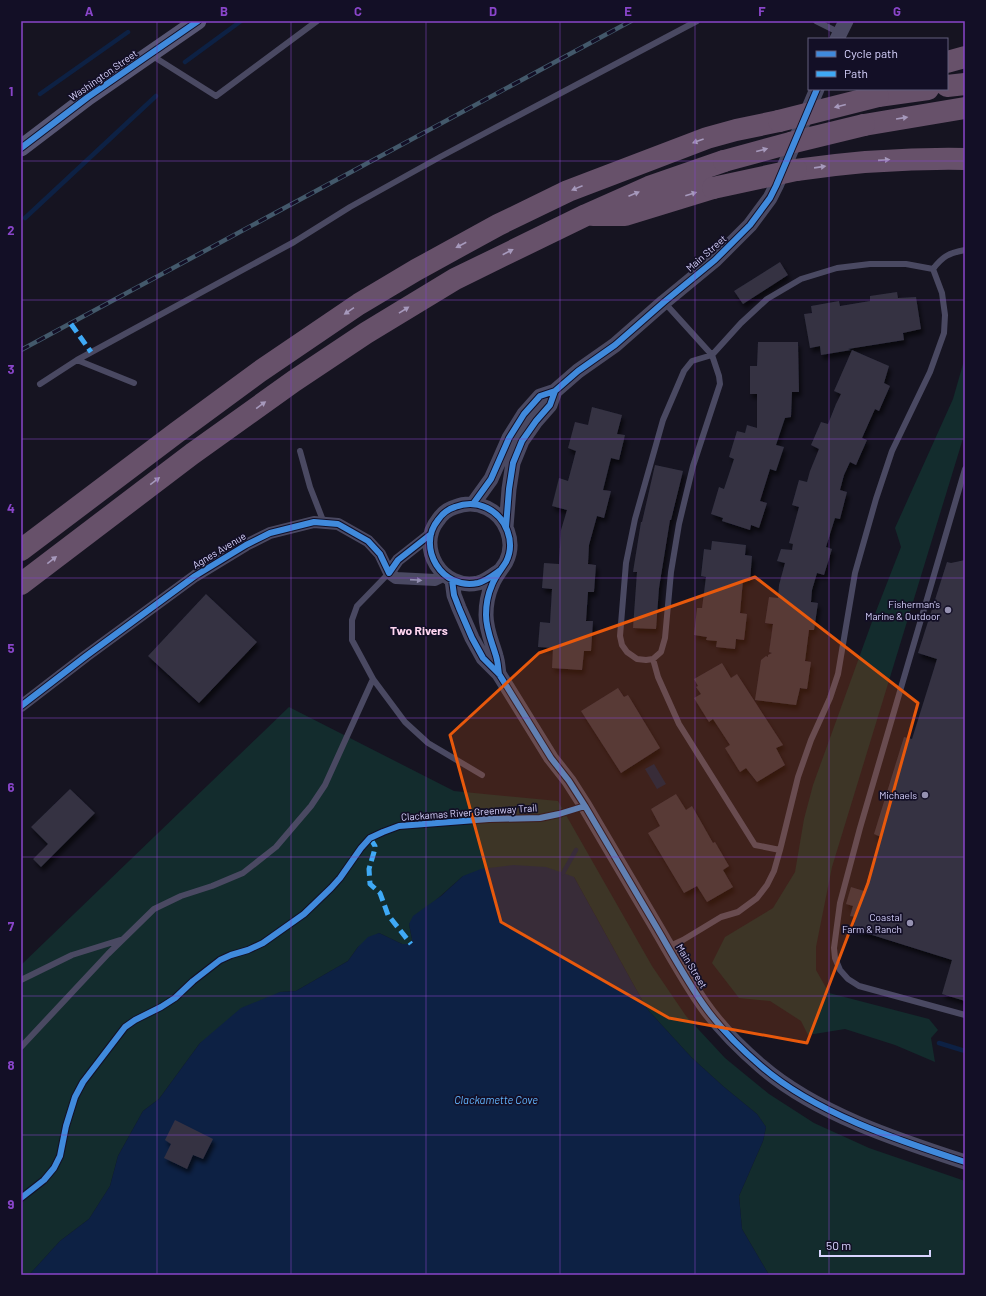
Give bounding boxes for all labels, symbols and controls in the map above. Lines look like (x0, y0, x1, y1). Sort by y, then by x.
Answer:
text: A (85, 3, 94, 19)
text: B (220, 3, 228, 19)
text: C (354, 3, 362, 19)
text: D (489, 3, 497, 19)
text: E (624, 3, 632, 19)
text: F (758, 3, 766, 19)
text: G (893, 3, 901, 19)
legend (808, 38, 948, 90)
text: Cycle path (844, 46, 898, 60)
street label: Washington Street (67, 47, 140, 103)
text: Path (844, 66, 868, 80)
text: 1 (9, 83, 13, 99)
one-way arrow (834, 103, 846, 109)
one-way arrow (896, 115, 908, 121)
one-way arrow (692, 138, 704, 144)
one-way arrow (755, 147, 768, 153)
one-way arrow (878, 157, 890, 164)
one-way arrow (814, 163, 826, 170)
one-way arrow (571, 185, 583, 191)
one-way arrow (629, 190, 641, 196)
one-way arrow (686, 191, 698, 197)
text: 2 (7, 222, 15, 238)
street label: Main Street (683, 232, 729, 274)
one-way arrow (455, 242, 467, 249)
one-way arrow (502, 249, 514, 256)
one-way arrow (399, 306, 409, 314)
one-way arrow (343, 307, 354, 315)
text: 3 (7, 361, 15, 377)
one-way arrow (255, 401, 266, 409)
one-way arrow (150, 477, 161, 485)
text: 4 (7, 500, 15, 516)
street label: Agnes Avenue (190, 529, 248, 571)
one-way arrow (46, 555, 57, 564)
one-way arrow (410, 576, 422, 583)
place label: Fisherman's Marine & Outdoor (865, 598, 940, 622)
marker: Fisherman's Marine & Outdoor (943, 605, 953, 615)
district label: Two Rivers (390, 623, 448, 637)
text: 5 (7, 640, 15, 656)
text: 6 (8, 779, 15, 795)
place label: Michaels (879, 789, 917, 801)
marker: Michaels (920, 790, 930, 800)
street label: Clackamas River Greenway Trail (401, 801, 537, 823)
place label: Coastal Farm & Ranch (842, 911, 902, 935)
text: 7 (8, 918, 15, 934)
marker: Coastal Farm & Ranch (905, 918, 915, 928)
street label: Main Street (674, 942, 710, 991)
text: 8 (7, 1057, 15, 1073)
water label: Clackamette Cove (454, 1093, 538, 1106)
text: 9 (8, 1196, 15, 1212)
scale bar (820, 1232, 930, 1258)
text: 50 m (826, 1238, 851, 1252)

